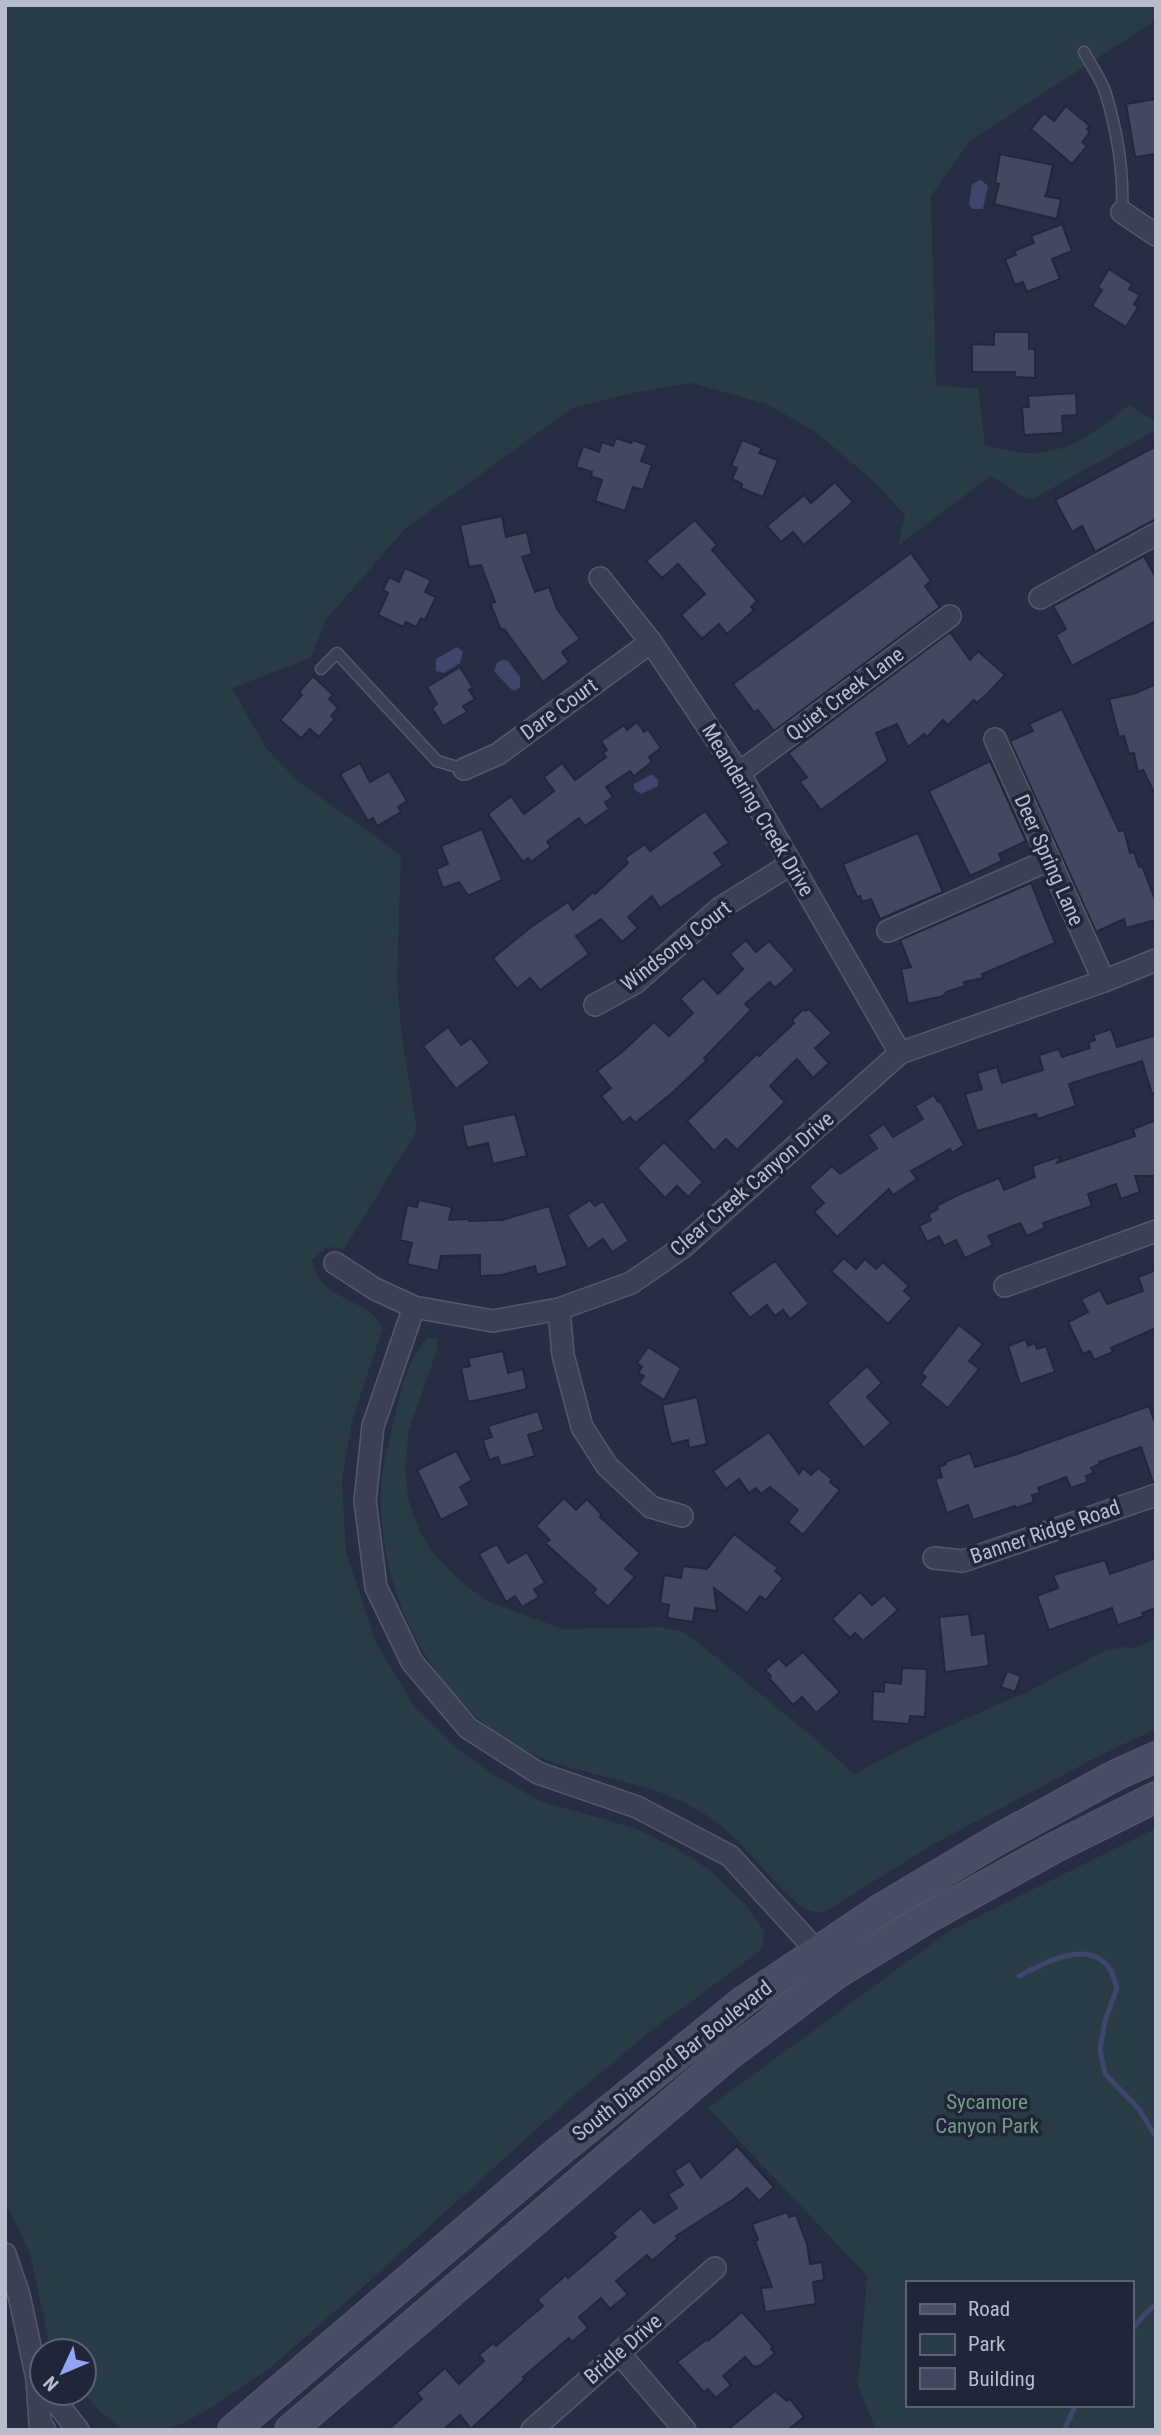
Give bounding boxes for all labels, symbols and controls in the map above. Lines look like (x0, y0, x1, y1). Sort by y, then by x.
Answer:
street label: Quiet Creek Lane (782, 642, 908, 746)
street label: Dare Court (516, 673, 602, 745)
street label: Meandering Creek Drive (697, 719, 819, 901)
street label: Deer Spring Lane (1009, 791, 1089, 929)
street label: Windsong Court (616, 896, 736, 996)
street label: Clear Creek Canyon Drive (666, 1107, 839, 1261)
street label: Banner Ridge Road (967, 1495, 1123, 1569)
street label: South Diamond Bar Boulevard (568, 1976, 776, 2146)
park label: Sycamore Canyon Park (935, 2090, 1039, 2138)
legend (906, 2281, 1133, 2407)
text: Road (968, 2297, 1010, 2321)
street label: Bridle Drive (579, 2309, 667, 2389)
text: Park (968, 2332, 1006, 2356)
north arrow (28, 2337, 98, 2407)
text: Building (968, 2367, 1035, 2391)
text: N (39, 2371, 63, 2396)

